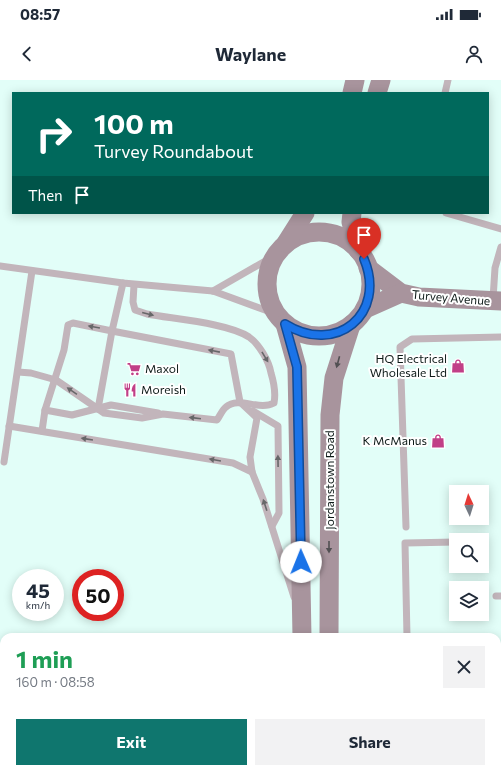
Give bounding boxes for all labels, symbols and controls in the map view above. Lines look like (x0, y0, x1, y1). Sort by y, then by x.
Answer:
text: 08:57 (20, 5, 60, 23)
icon: back (16, 43, 38, 65)
text: Waylane (215, 43, 286, 65)
icon: person (463, 43, 485, 65)
text: 100 m (94, 106, 174, 140)
icon: right (28, 108, 80, 160)
text: Turvey Roundabout (94, 140, 253, 162)
icon: arrive (71, 184, 93, 206)
text: Then (28, 186, 63, 204)
pin (347, 218, 381, 259)
icon: arrive (353, 224, 375, 246)
street label: Turvey Avenue (411, 287, 491, 307)
one-way arrow (142, 311, 154, 317)
one-way arrow (88, 324, 100, 330)
one-way arrow (207, 347, 220, 353)
place label: HQ Electrical Wholesale Ltd (370, 351, 447, 379)
one-way arrow (261, 352, 269, 362)
one-way arrow (335, 356, 341, 368)
shop icon: HQ Electrical Wholesale Ltd (450, 358, 466, 374)
supermarket icon: Maxol (126, 361, 142, 377)
place label: Maxol (145, 361, 179, 375)
restaurant icon: Moreish (122, 382, 138, 398)
place label: Moreish (141, 382, 186, 396)
one-way arrow (67, 387, 77, 395)
one-way arrow (189, 415, 201, 421)
street label: Jordanstown Road (322, 430, 337, 530)
place label: K McManus (363, 433, 427, 447)
shop icon: K McManus (430, 433, 446, 449)
one-way arrow (81, 436, 93, 442)
one-way arrow (275, 454, 281, 467)
one-way arrow (209, 457, 221, 463)
north arrow (449, 485, 489, 525)
map controls (449, 485, 489, 621)
one-way arrow (262, 499, 268, 511)
button: search (449, 533, 489, 573)
position arrow (280, 541, 322, 583)
one-way arrow (326, 541, 332, 554)
speed limit sign: 50 (72, 569, 124, 621)
text: 45 (26, 578, 50, 602)
button: layers (449, 581, 489, 621)
text: km/h (26, 599, 50, 611)
text: 1 min (16, 644, 73, 673)
button: close (443, 646, 485, 688)
text: 160 m · 08:58 (16, 674, 95, 690)
button: Exit (16, 719, 247, 765)
button: Share (255, 719, 485, 765)

